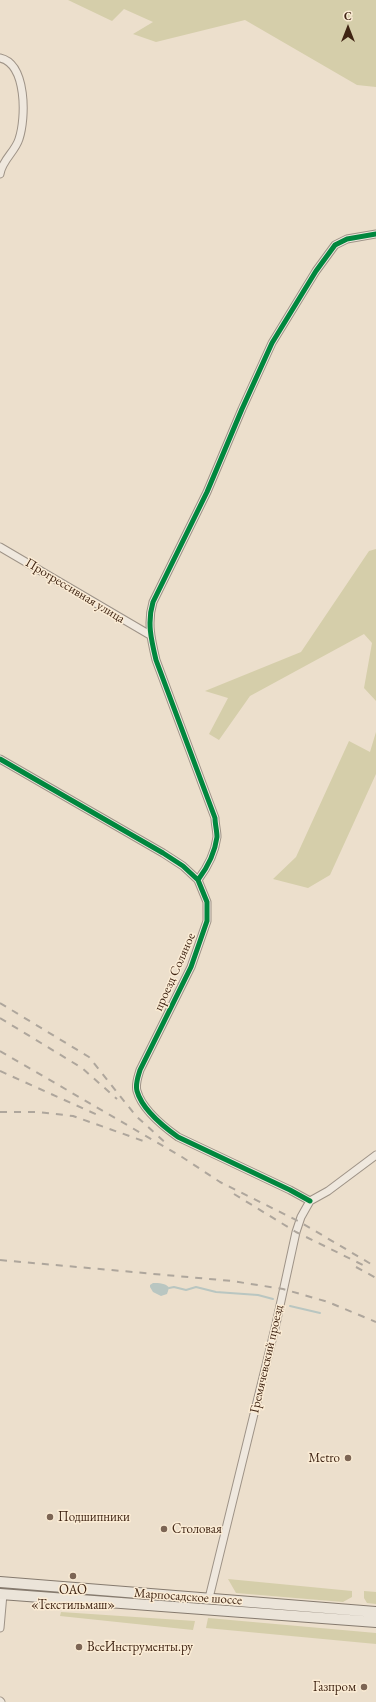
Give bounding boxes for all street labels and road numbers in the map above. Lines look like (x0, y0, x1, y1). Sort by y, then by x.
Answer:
street label: Прогрессивная улица (22, 555, 128, 627)
street label: проезд Соляное (151, 931, 199, 1013)
street label: Гремячевский проезд (247, 1303, 287, 1415)
street label: Марпосадское шоссе (133, 1585, 243, 1609)

